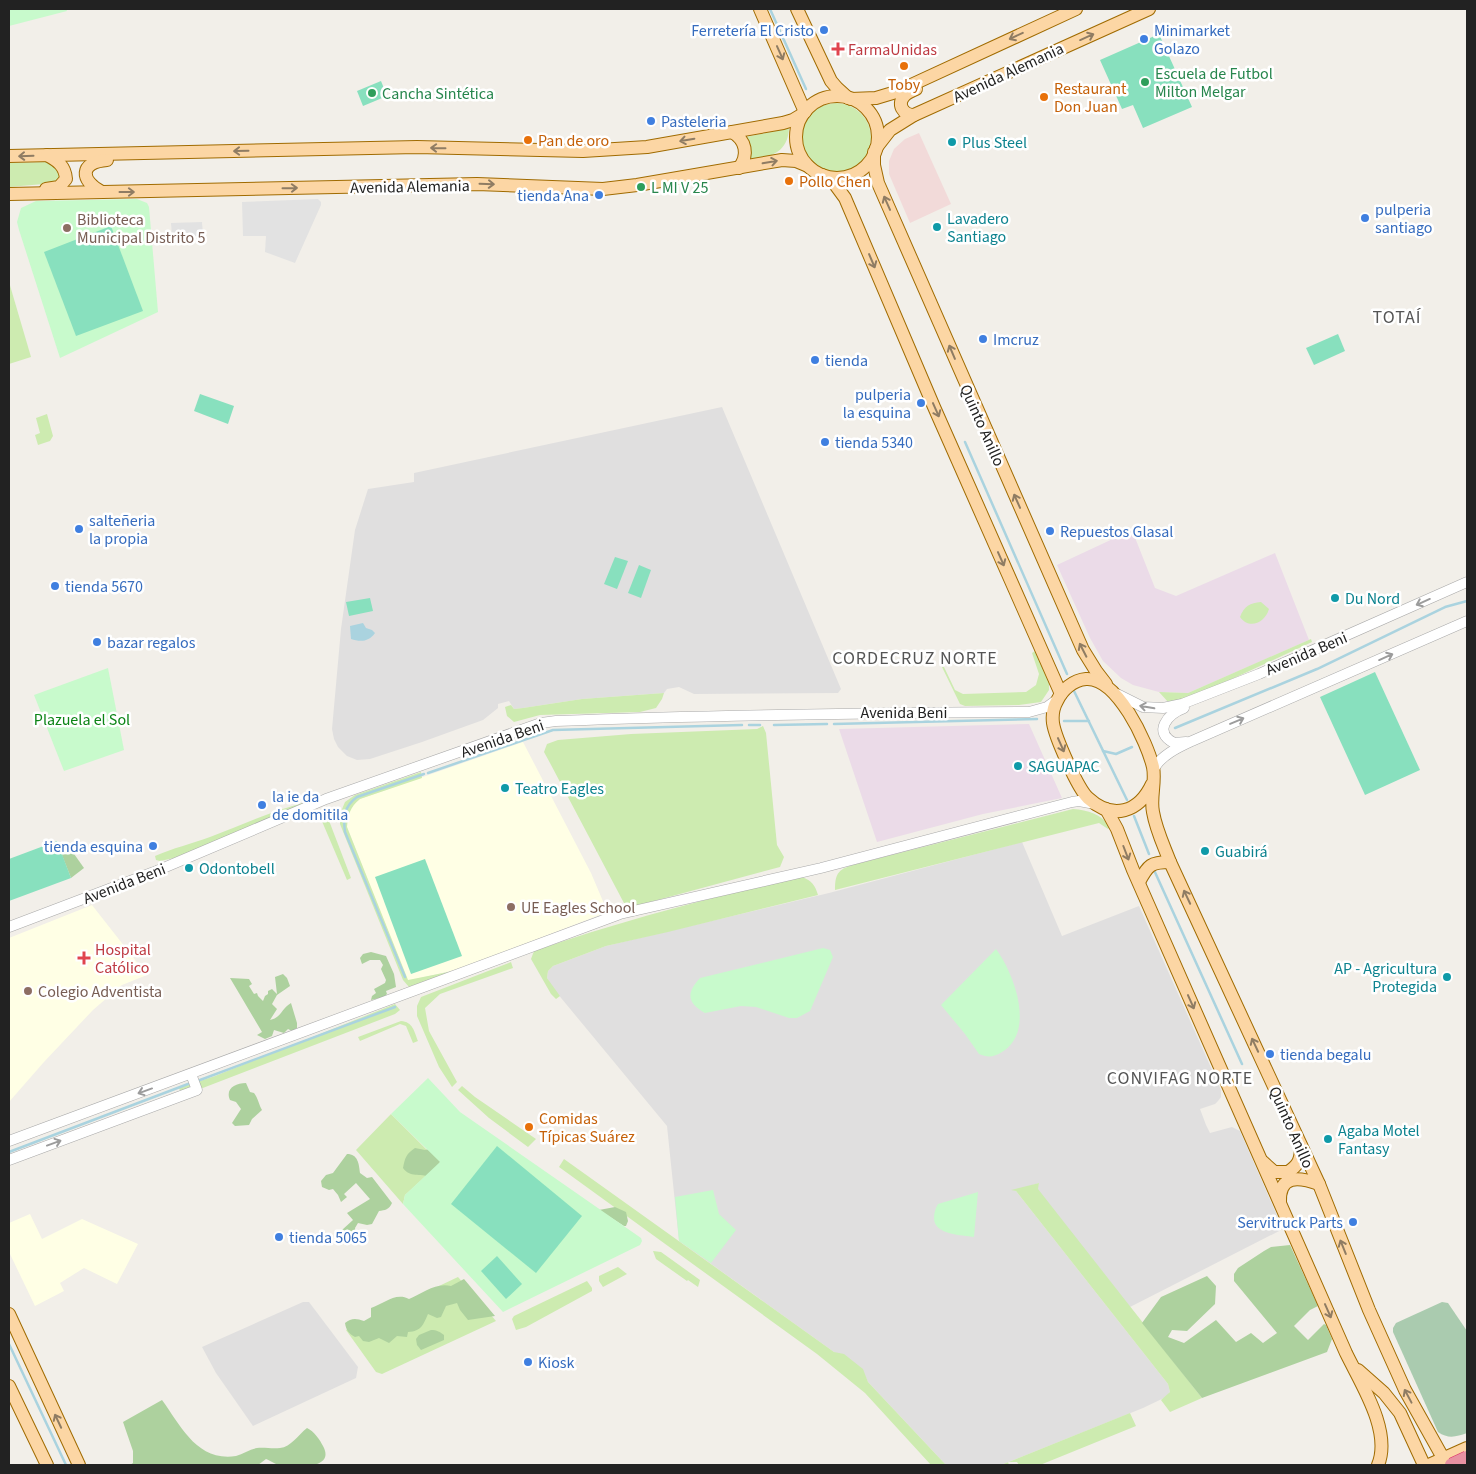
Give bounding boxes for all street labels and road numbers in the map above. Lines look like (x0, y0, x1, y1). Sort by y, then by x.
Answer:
street label: Avenida Alemania (950, 38, 1067, 108)
street label: Avenida Alemania (350, 175, 470, 199)
street label: Quinto Anillo (954, 381, 1010, 470)
street label: Avenida Beni (1262, 627, 1351, 681)
street label: Avenida Beni (861, 702, 947, 724)
street label: Avenida Beni (458, 714, 547, 763)
street label: Avenida Beni (80, 858, 169, 910)
street label: Quinto Anillo (1263, 1083, 1319, 1172)

